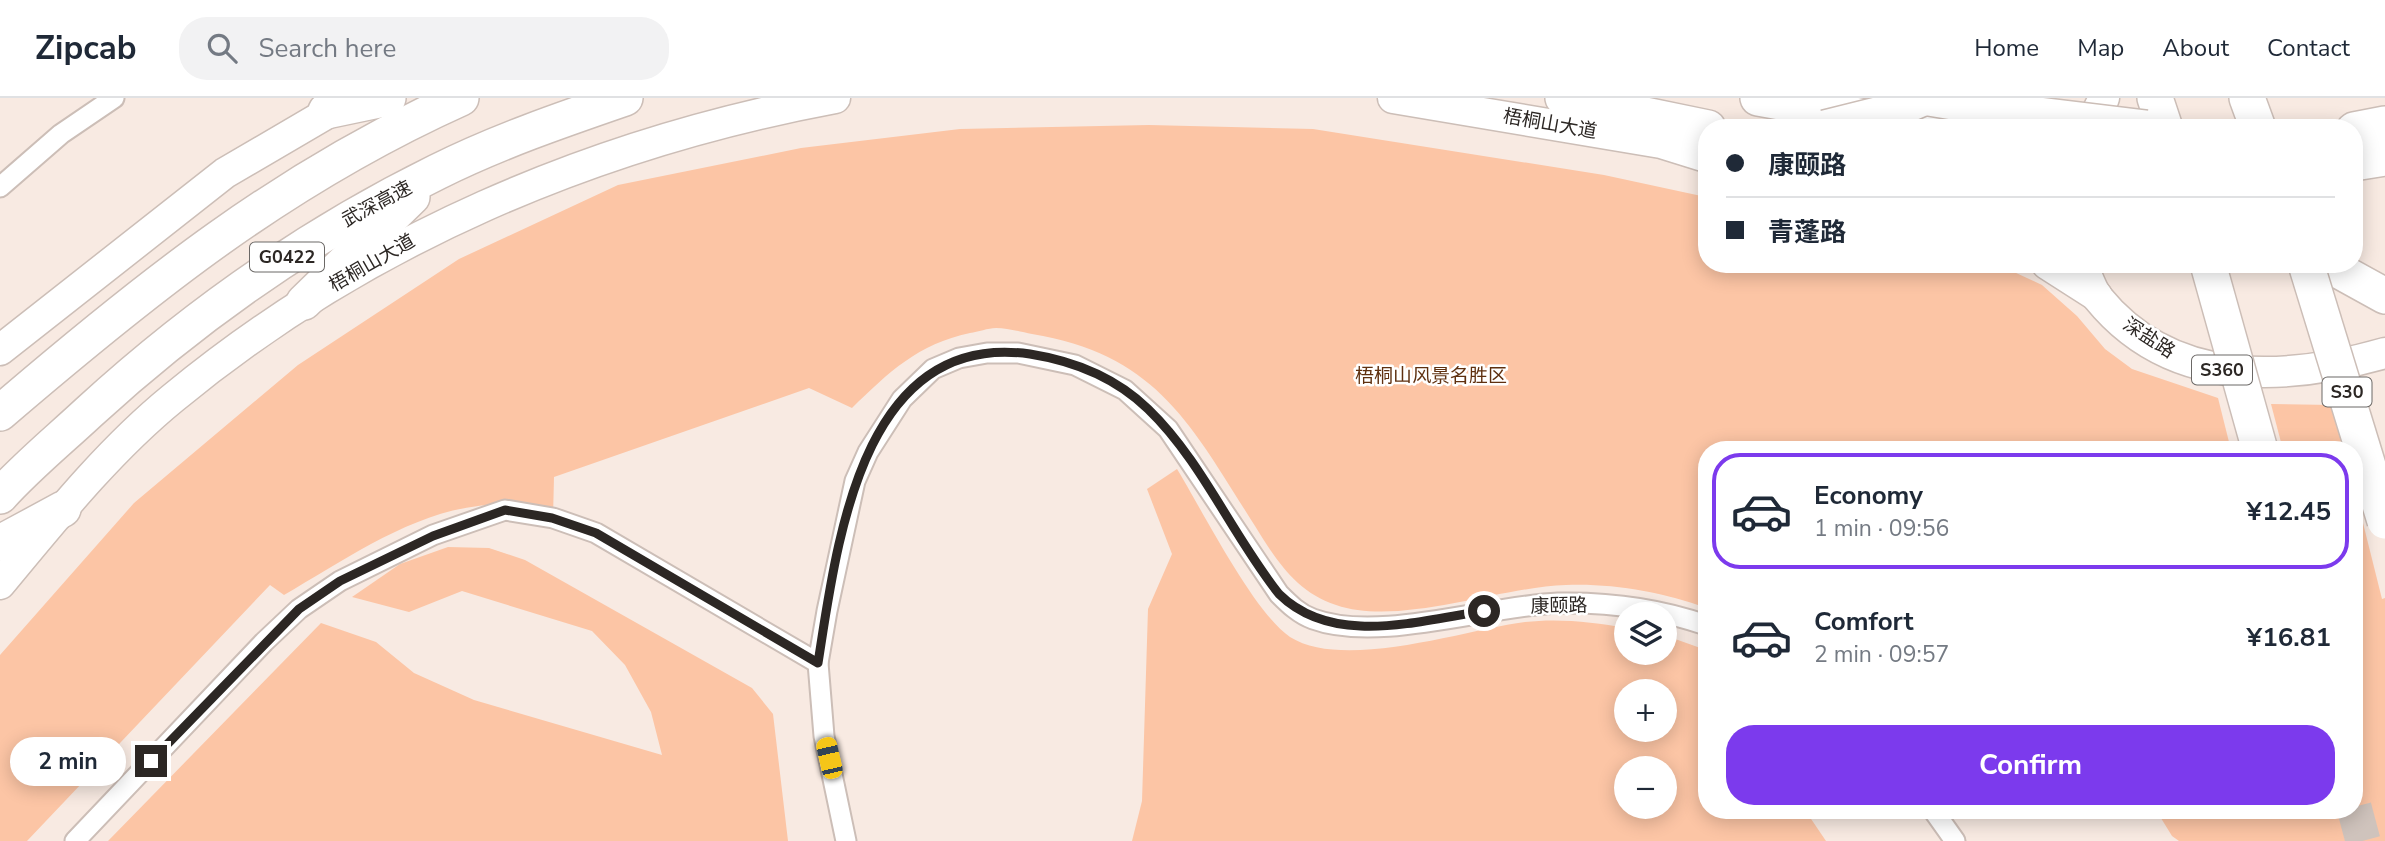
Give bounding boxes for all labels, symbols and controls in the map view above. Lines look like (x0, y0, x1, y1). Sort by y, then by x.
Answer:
search box (179, 17, 669, 80)
text: Zipcab (35, 26, 137, 71)
icon: search (203, 29, 241, 67)
text: Search here (259, 31, 396, 66)
text: Home (1974, 32, 2039, 64)
text: Map (2077, 32, 2124, 64)
text: About (2162, 32, 2229, 64)
text: Contact (2267, 32, 2350, 64)
street label: 梧桐山大道 (1501, 103, 1599, 145)
text: 康颐路 (1768, 148, 1846, 183)
street label: 武深高速 (337, 175, 417, 233)
text: 青蓬路 (1768, 215, 1846, 250)
street label: 梧桐山大道 (324, 228, 420, 298)
road number: G0422 (250, 242, 324, 272)
street label: 深盐路 (2118, 312, 2180, 364)
road number: S360 (2192, 356, 2252, 384)
park label: 梧桐山风景名胜区 (1355, 363, 1507, 389)
road number: S30 (2322, 378, 2372, 406)
text: Economy (1814, 478, 1923, 513)
icon: car (1730, 480, 1793, 543)
text: ¥12.45 (2247, 494, 2331, 529)
text: 1 min · 09:56 (1814, 513, 1949, 544)
street label: 康颐路 (1530, 593, 1588, 619)
route start (1468, 595, 1500, 627)
map controls (1614, 602, 1677, 819)
button: layers (1614, 602, 1677, 665)
text: Comfort (1814, 604, 1914, 639)
icon: car (1730, 606, 1793, 669)
text: ¥16.81 (2247, 620, 2331, 655)
text: 2 min · 09:57 (1814, 639, 1949, 670)
button: + (1614, 679, 1677, 742)
button: Confirm (1726, 725, 2335, 805)
car (815, 735, 844, 781)
callout: 2 min (11, 736, 127, 786)
route end (135, 745, 167, 777)
text: 2 min (38, 746, 98, 777)
button: − (1614, 756, 1677, 819)

